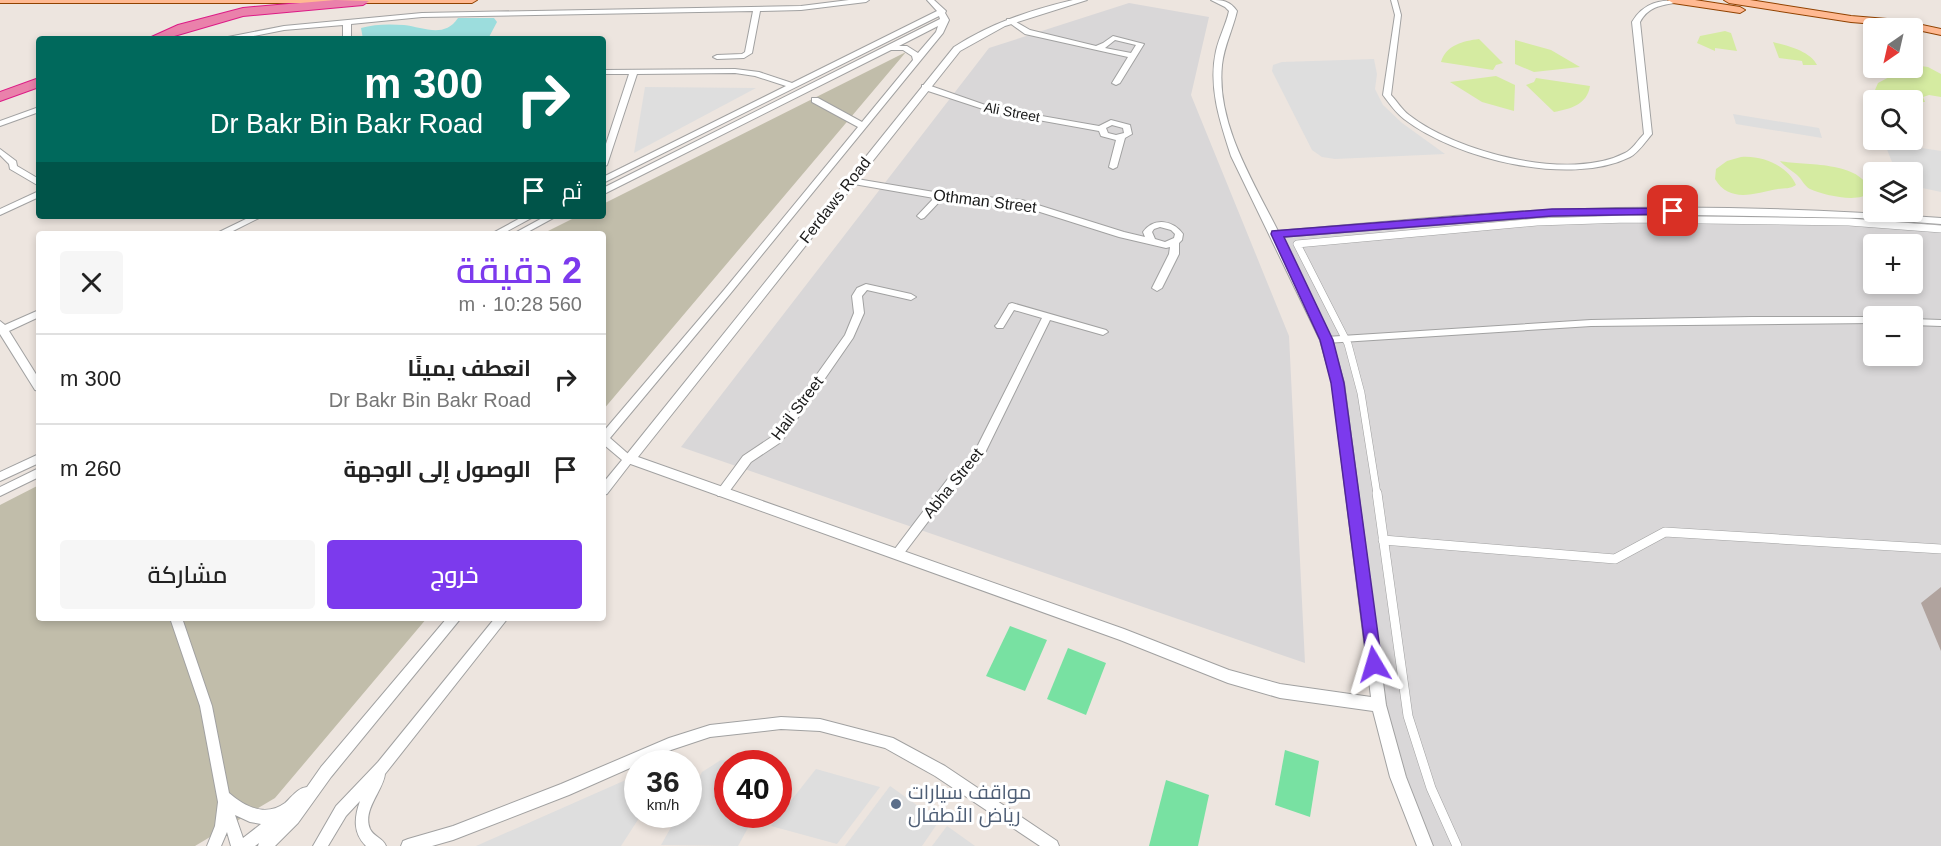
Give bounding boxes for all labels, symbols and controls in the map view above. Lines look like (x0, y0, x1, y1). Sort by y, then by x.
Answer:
north arrow (1863, 18, 1923, 78)
map controls (1863, 18, 1923, 366)
text: 300 m (364, 60, 483, 107)
icon: right (504, 60, 582, 138)
button: search (1863, 90, 1923, 150)
street label: Ali Street (983, 99, 1042, 125)
text: Dr Bakr Bin Bakr Road (210, 109, 483, 139)
street label: Ferdaws Road (796, 154, 874, 246)
button: layers (1863, 162, 1923, 222)
icon: arrive (517, 174, 550, 207)
text: ثم (562, 179, 582, 204)
pin (1647, 185, 1698, 236)
street label: Othman Street (932, 186, 1038, 216)
icon: arrive (1656, 194, 1689, 227)
button: + (1863, 234, 1923, 294)
text: 2 دقيقة (456, 250, 582, 291)
button: close (60, 251, 123, 314)
text: 560 m · 10:28 (459, 293, 582, 315)
button: − (1863, 306, 1923, 366)
text: انعطف يمينًا (408, 356, 531, 381)
icon: right (549, 363, 582, 396)
text: 300 m (60, 366, 121, 391)
street label: Hail Street (768, 373, 827, 443)
text: Dr Bakr Bin Bakr Road (329, 389, 531, 411)
street label: Abha Street (920, 444, 987, 521)
icon: arrive (549, 453, 582, 486)
text: 260 m (60, 456, 121, 481)
text: الوصول إلى الوجهة (344, 457, 531, 482)
button: مشاركة (60, 540, 315, 609)
button: خروج (327, 540, 582, 609)
position arrow (1342, 632, 1406, 696)
speed limit sign: 40 (714, 750, 792, 828)
text: 36 (646, 765, 680, 798)
place label: مواقف سيارات رياض الأطفال (908, 781, 1031, 828)
text: km/h (647, 796, 679, 813)
marker: مواقف سيارات رياض الأطفال (889, 797, 903, 811)

